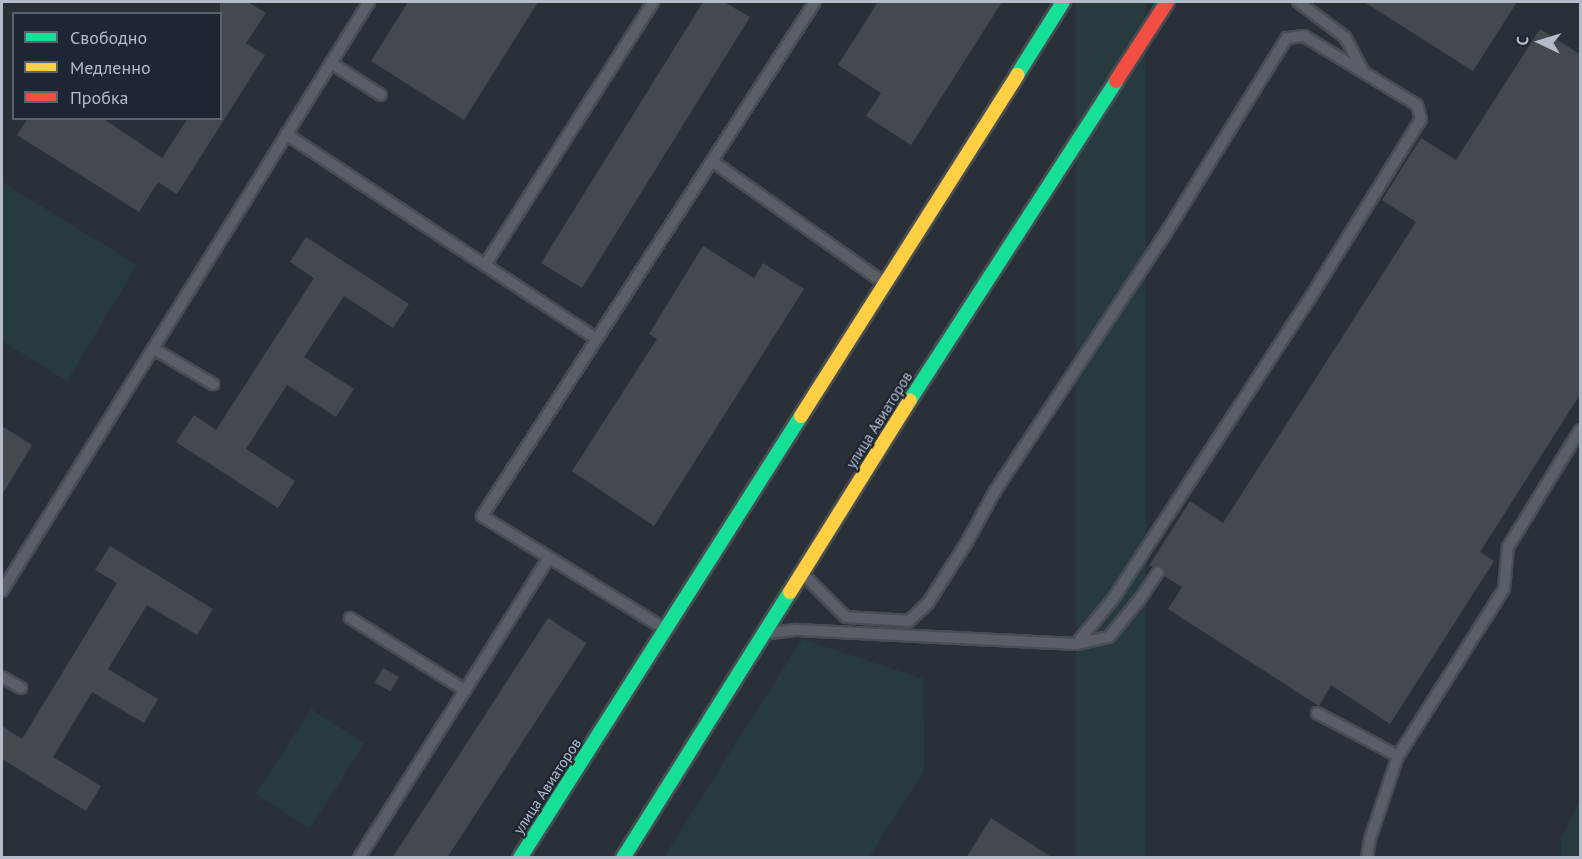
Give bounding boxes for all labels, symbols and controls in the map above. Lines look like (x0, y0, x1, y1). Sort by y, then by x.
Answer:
legend (12, 12, 222, 120)
north arrow (1510, 12, 1570, 72)
text: Свободно (70, 26, 147, 49)
text: С (1512, 36, 1532, 46)
text: Медленно (70, 56, 151, 79)
text: Пробка (70, 86, 128, 109)
street label: улица Авиаторов (842, 368, 916, 472)
street label: улица Авиаторов (509, 734, 585, 838)

